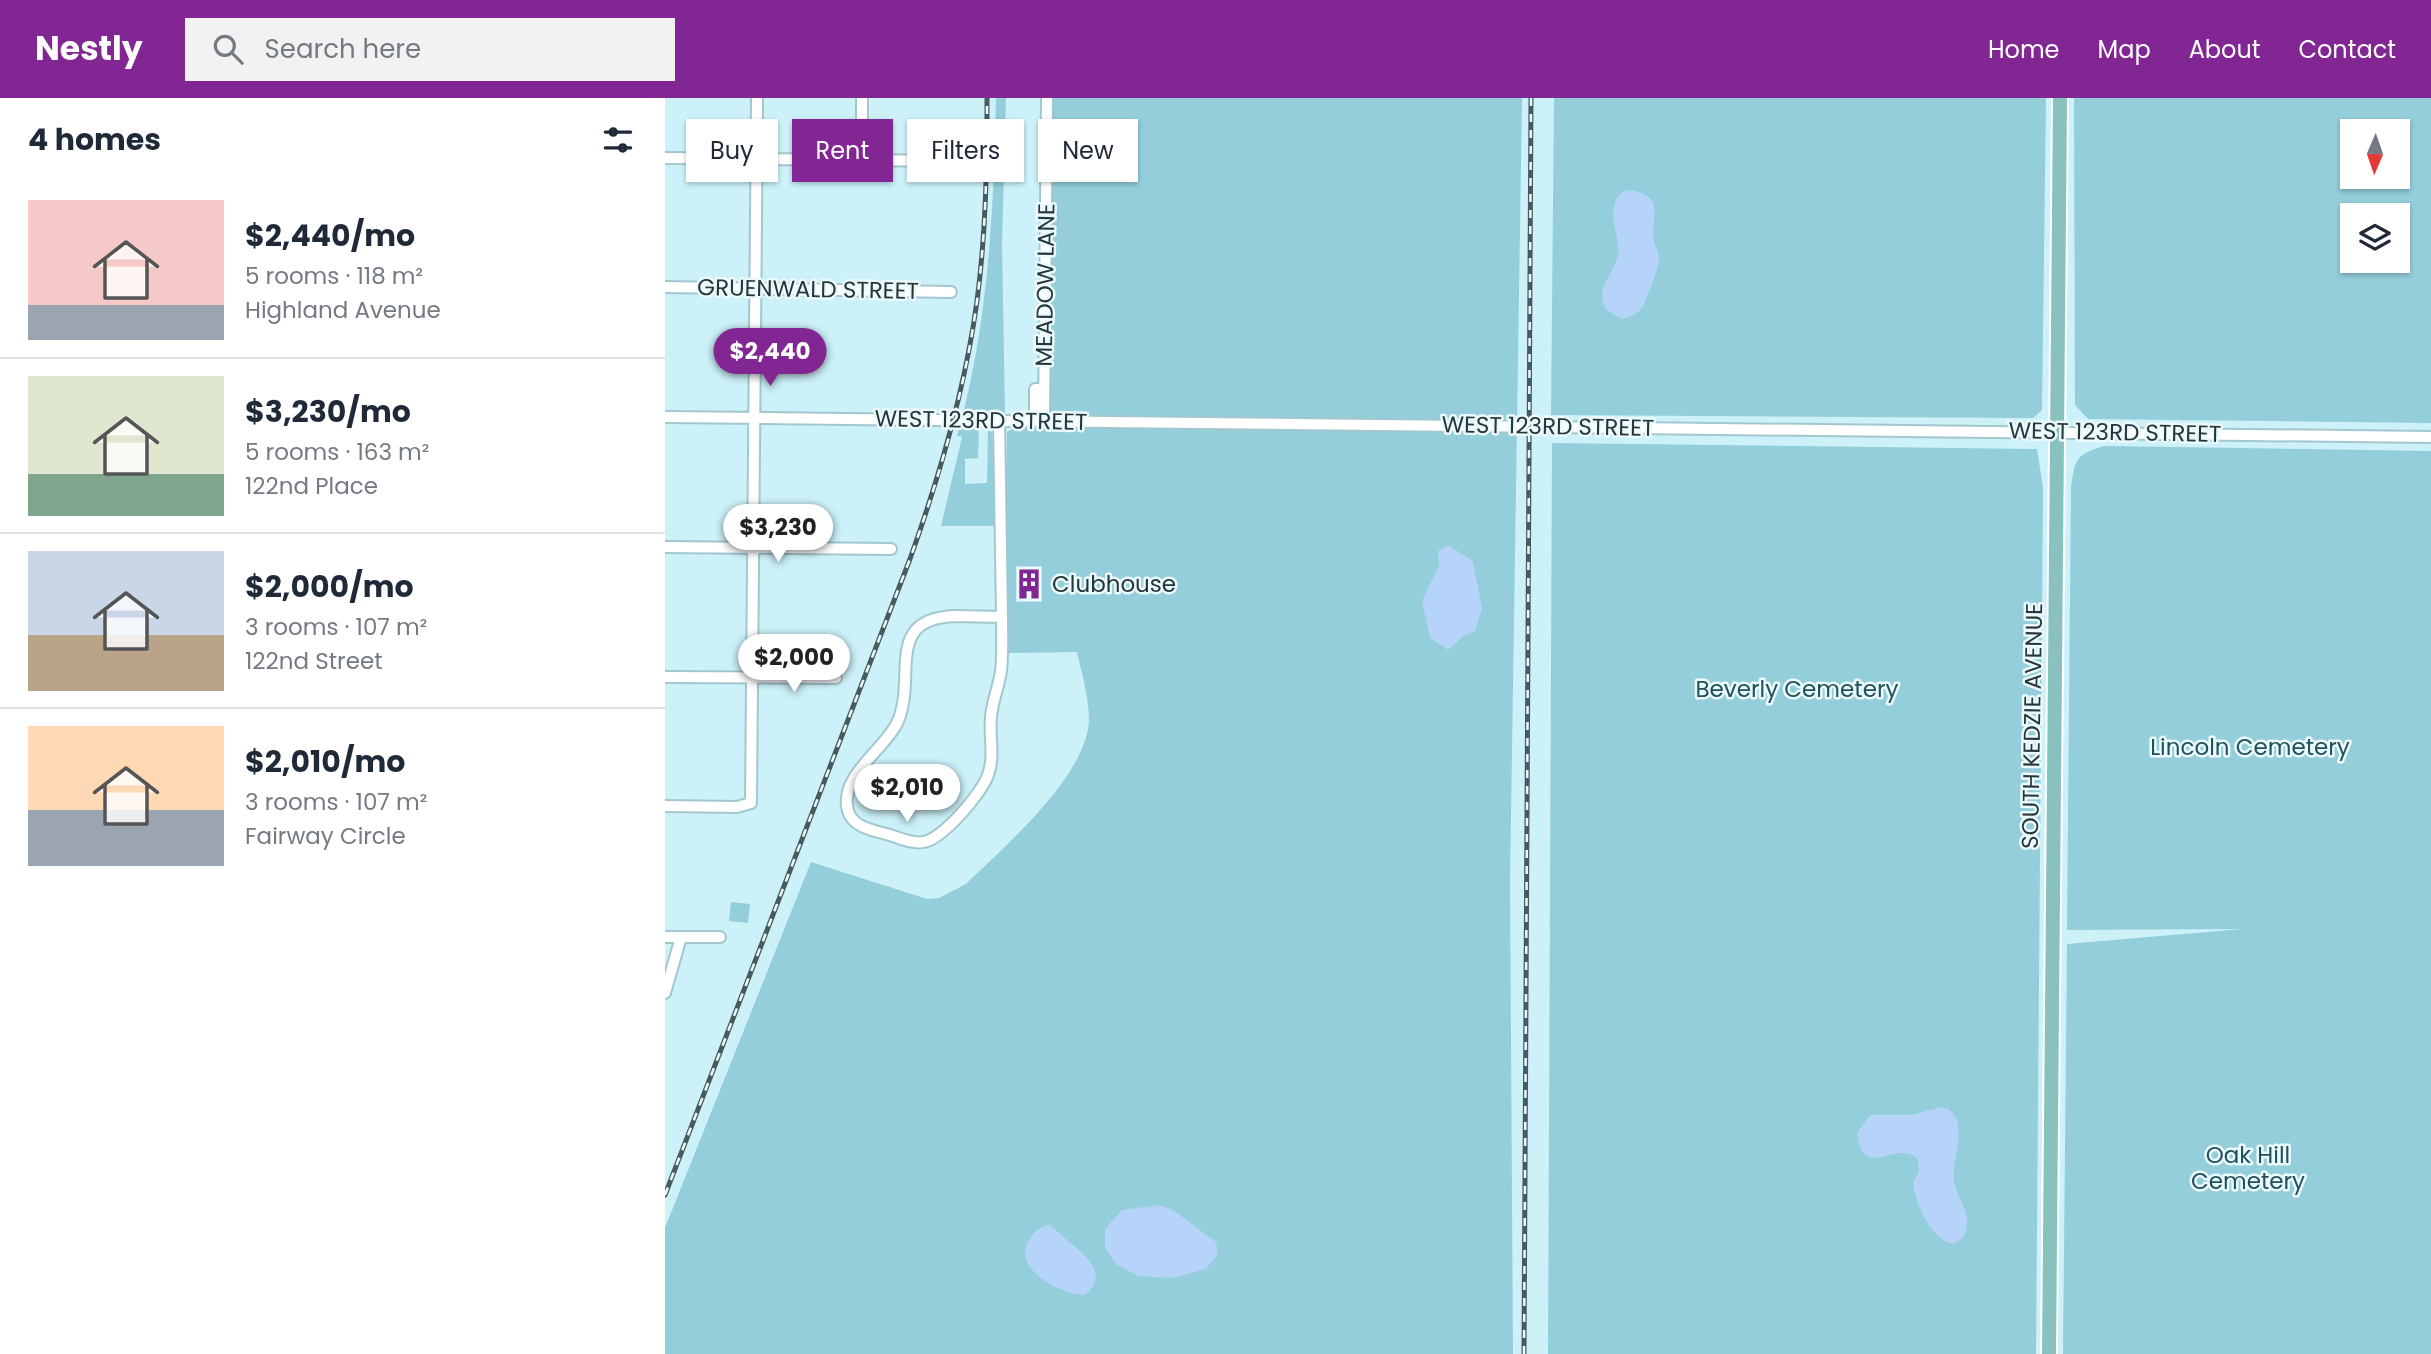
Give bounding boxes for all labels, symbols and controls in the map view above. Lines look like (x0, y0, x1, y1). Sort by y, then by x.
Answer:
search box (185, 18, 675, 81)
text: Nestly (35, 25, 143, 72)
icon: search (209, 30, 247, 68)
text: Search here (265, 31, 421, 67)
text: Home (1988, 33, 2060, 66)
text: Map (2098, 33, 2151, 66)
text: About (2189, 33, 2260, 66)
text: Contact (2298, 33, 2396, 66)
text: 4 homes (28, 118, 161, 161)
chip: Buy (686, 119, 778, 182)
chip: Rent (792, 119, 893, 182)
chip: Filters (907, 119, 1024, 182)
chip: New (1038, 119, 1138, 182)
north arrow (2340, 119, 2410, 189)
map controls (2340, 119, 2410, 273)
icon: filters (599, 121, 637, 159)
street label: MEADOW LANE (1028, 203, 1062, 367)
button: layers (2340, 203, 2410, 273)
text: $2,440/mo (245, 214, 415, 257)
icon: home (84, 228, 168, 312)
text: 5 rooms · 118 m² (245, 260, 423, 292)
street label: GRUENWALD STREET (697, 271, 919, 307)
text: Highland Avenue (245, 294, 441, 326)
pin: $2,440 (713, 328, 827, 388)
text: $2,440 (729, 335, 811, 367)
text: $3,230/mo (245, 390, 411, 433)
street label: WEST 123RD STREET (874, 402, 1088, 438)
icon: home (84, 404, 168, 488)
street label: WEST 123RD STREET (1441, 408, 1655, 444)
street label: WEST 123RD STREET (2008, 414, 2222, 450)
text: 5 rooms · 163 m² (245, 436, 429, 468)
text: 122nd Place (245, 470, 378, 502)
pin: $3,230 (721, 504, 835, 564)
text: $3,230 (739, 511, 817, 543)
text: $2,000/mo (245, 565, 414, 608)
building icon: Clubhouse (1012, 567, 1046, 601)
place label: Clubhouse (1052, 568, 1176, 600)
icon: home (84, 579, 168, 663)
street label: SOUTH KEDZIE AVENUE (2014, 603, 2050, 849)
text: 3 rooms · 107 m² (245, 611, 427, 643)
pin: $2,000 (737, 634, 851, 694)
text: $2,000 (754, 641, 834, 673)
text: 122nd Street (245, 645, 383, 677)
park label: Beverly Cemetery (1696, 673, 1899, 705)
park label: Lincoln Cemetery (2150, 731, 2350, 763)
text: $2,010/mo (245, 740, 405, 783)
icon: home (84, 754, 168, 838)
pin: $2,010 (850, 764, 964, 824)
text: $2,010 (870, 771, 944, 803)
text: 3 rooms · 107 m² (245, 786, 427, 818)
text: Fairway Circle (245, 820, 406, 852)
park label: Oak Hill Cemetery (2191, 1139, 2305, 1197)

